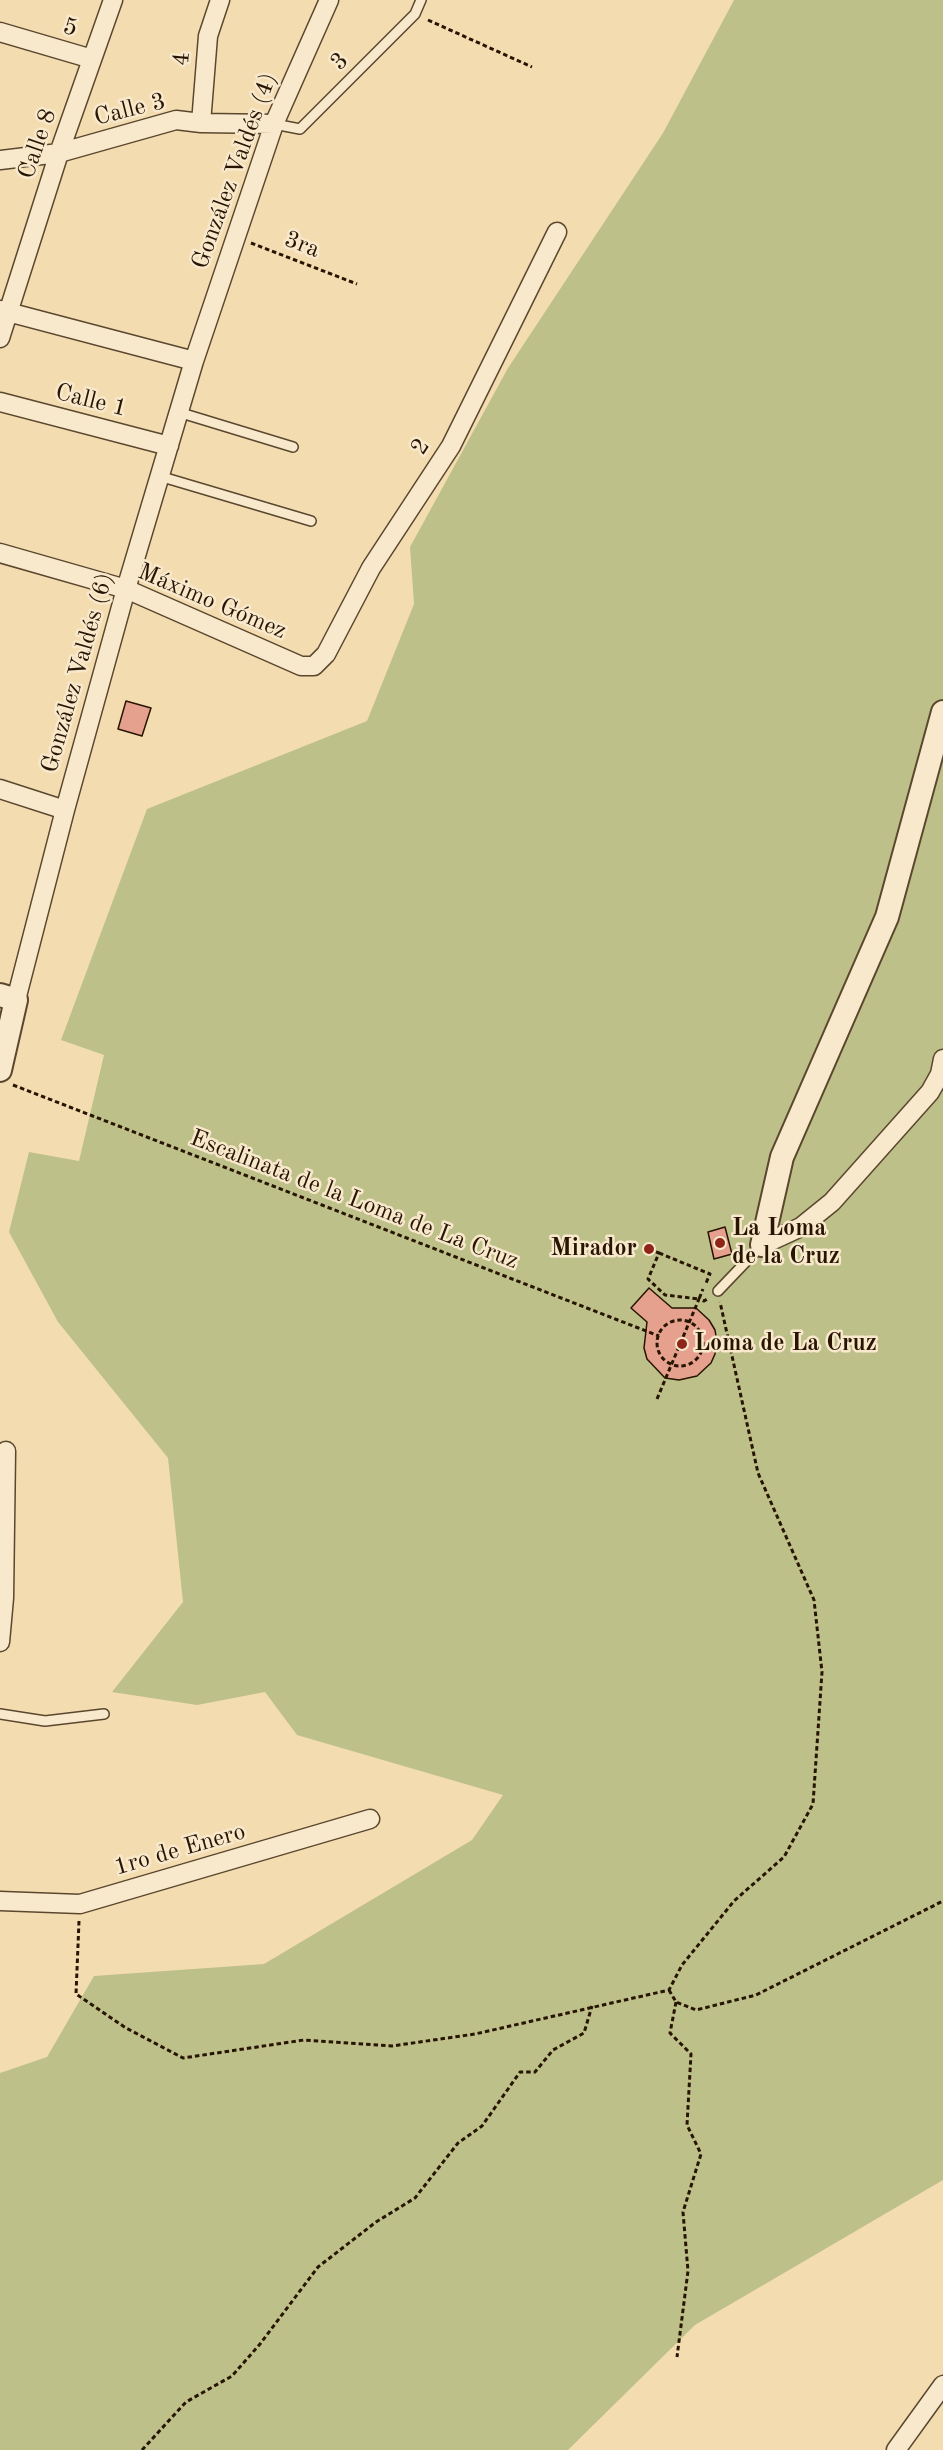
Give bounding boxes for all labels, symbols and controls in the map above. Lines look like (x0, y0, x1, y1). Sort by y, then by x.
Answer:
street label: 5 (59, 12, 81, 44)
street label: 3 (325, 47, 355, 77)
street label: 4 (167, 51, 197, 67)
street label: González Valdés (4) (186, 69, 284, 273)
street label: Calle 3 (91, 87, 169, 133)
street label: Calle 8 (13, 105, 63, 183)
street label: 3ra (280, 225, 324, 265)
street label: Calle 1 (52, 378, 130, 424)
street label: 2 (405, 433, 437, 461)
street label: Máximo Gómez (133, 558, 291, 646)
street label: González Valdés (6) (36, 570, 120, 776)
street label: Escalinata de la Loma de La Cruz (186, 1124, 522, 1276)
place label: La Loma de la Cruz (732, 1215, 840, 1271)
place label: Mirador (551, 1235, 637, 1263)
marker: La Loma de la Cruz (713, 1236, 727, 1250)
marker: Mirador (642, 1242, 656, 1256)
place label: Loma de La Cruz (694, 1330, 877, 1358)
marker: Loma de La Cruz (675, 1337, 689, 1351)
street label: 1ro de Enero (111, 1818, 249, 1882)

